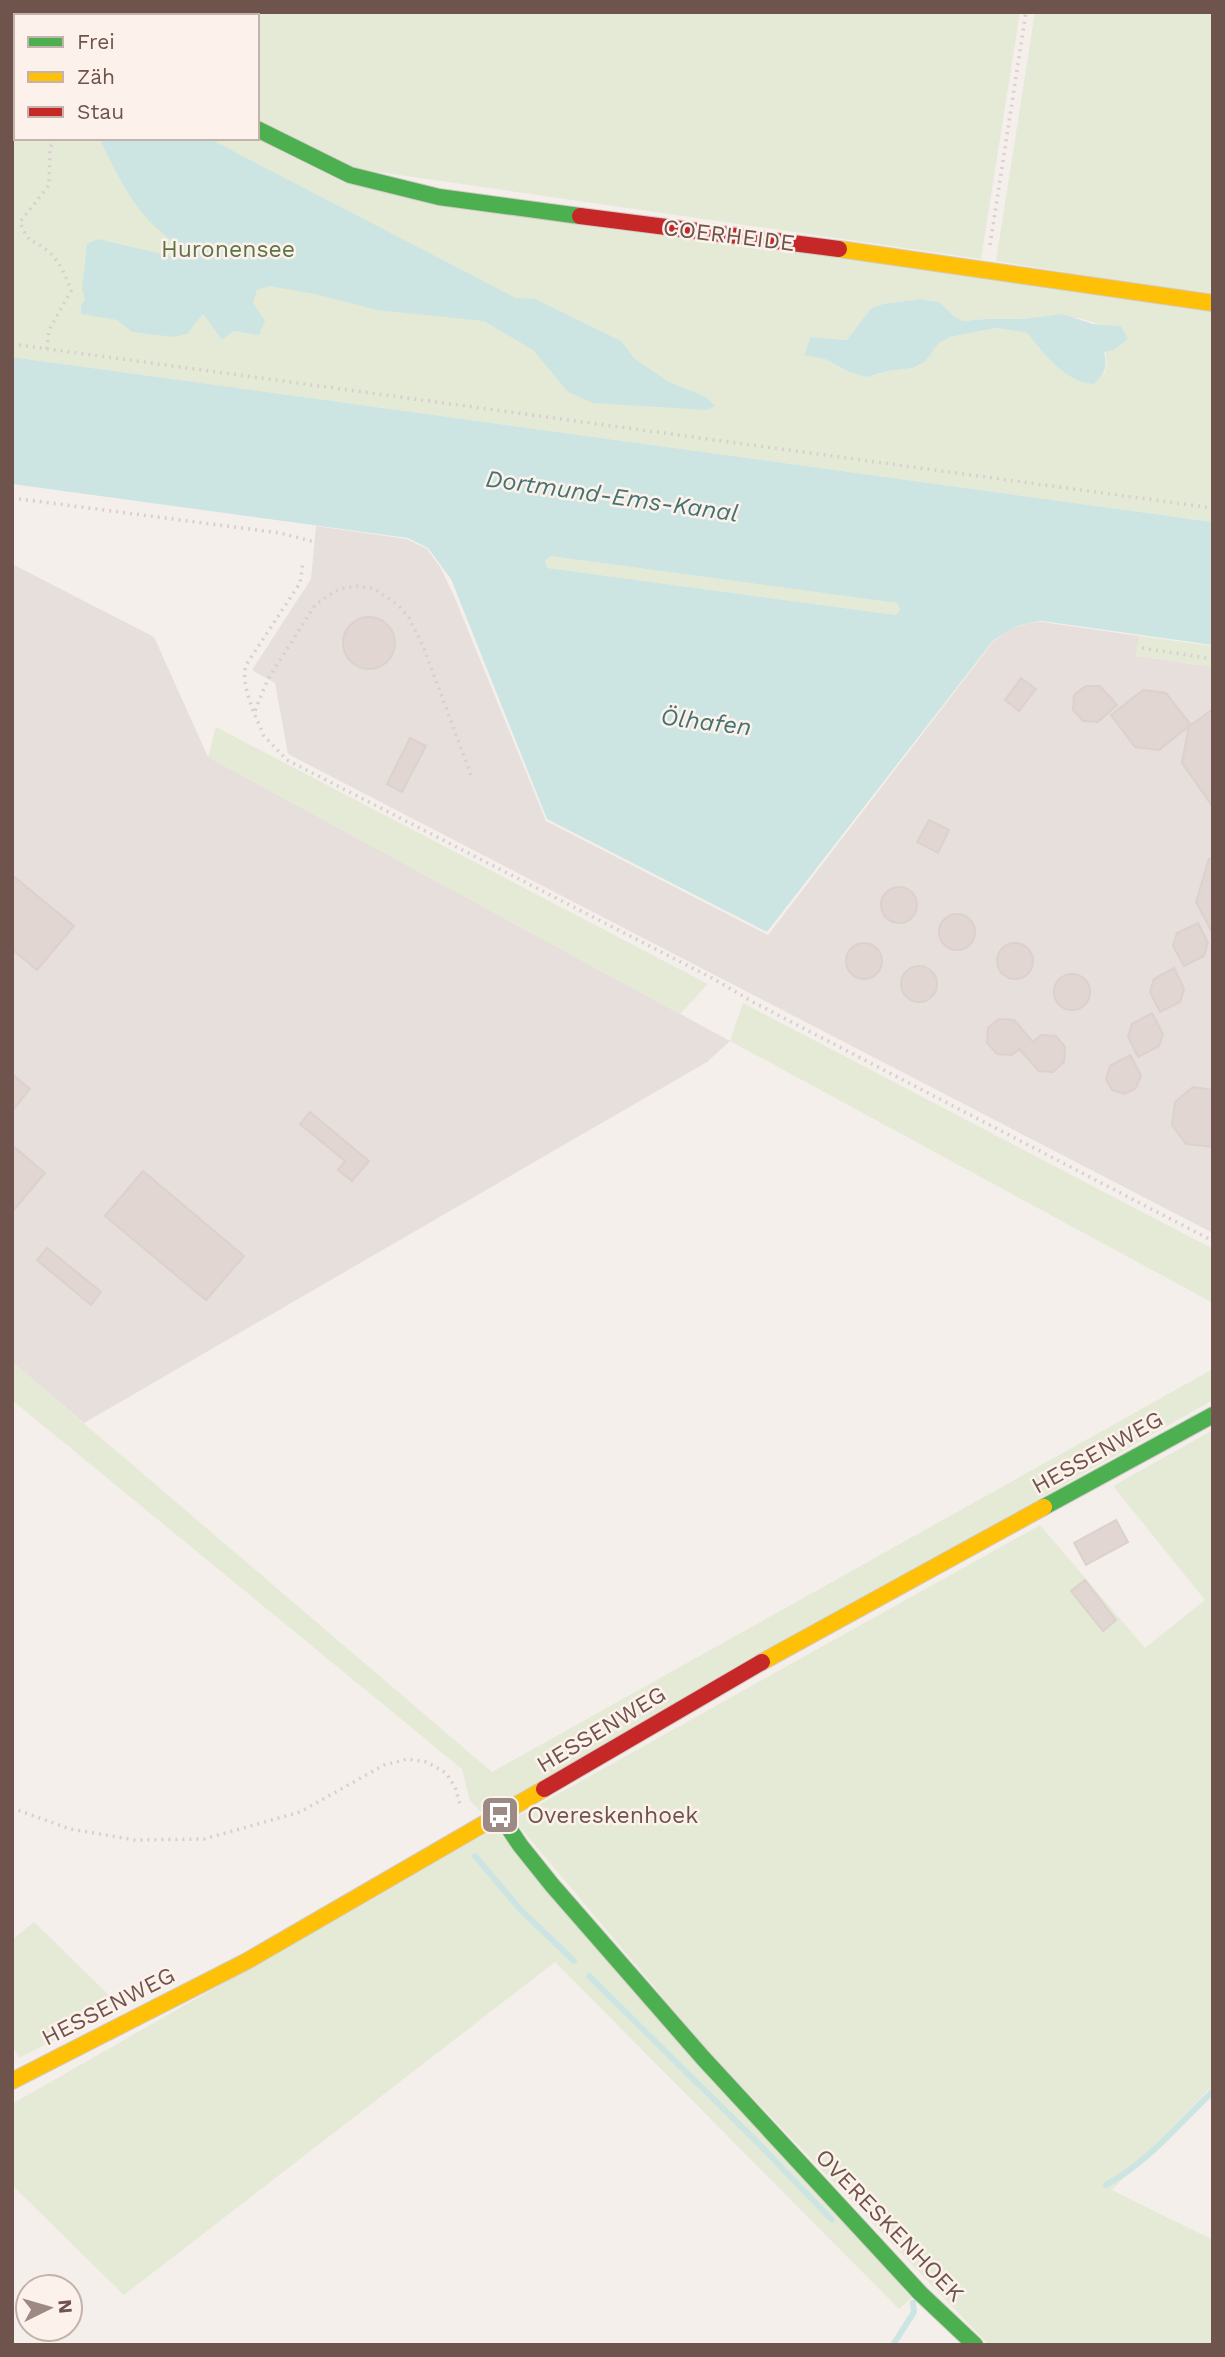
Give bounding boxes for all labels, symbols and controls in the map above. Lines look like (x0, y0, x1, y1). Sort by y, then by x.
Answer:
legend (14, 14, 259, 140)
text: Frei (77, 29, 115, 54)
text: Zäh (77, 64, 115, 89)
text: Stau (77, 99, 124, 124)
street label: COERHEIDE (661, 214, 796, 257)
park label: Huronensee (161, 236, 295, 263)
water label: Dortmund-Ems-Kanal (484, 464, 740, 528)
water label: Ölhafen (659, 703, 753, 741)
street label: HESSENWEG (1027, 1405, 1167, 1500)
street label: HESSENWEG (532, 1680, 671, 1779)
bus stop icon: Overeskenhoek (479, 1794, 521, 1836)
place label: Overeskenhoek (527, 1802, 698, 1829)
street label: HESSENWEG (37, 1961, 179, 2052)
street label: OVERESKENHOEK (810, 2143, 969, 2307)
north arrow (14, 2273, 84, 2343)
text: N (53, 2299, 78, 2315)

